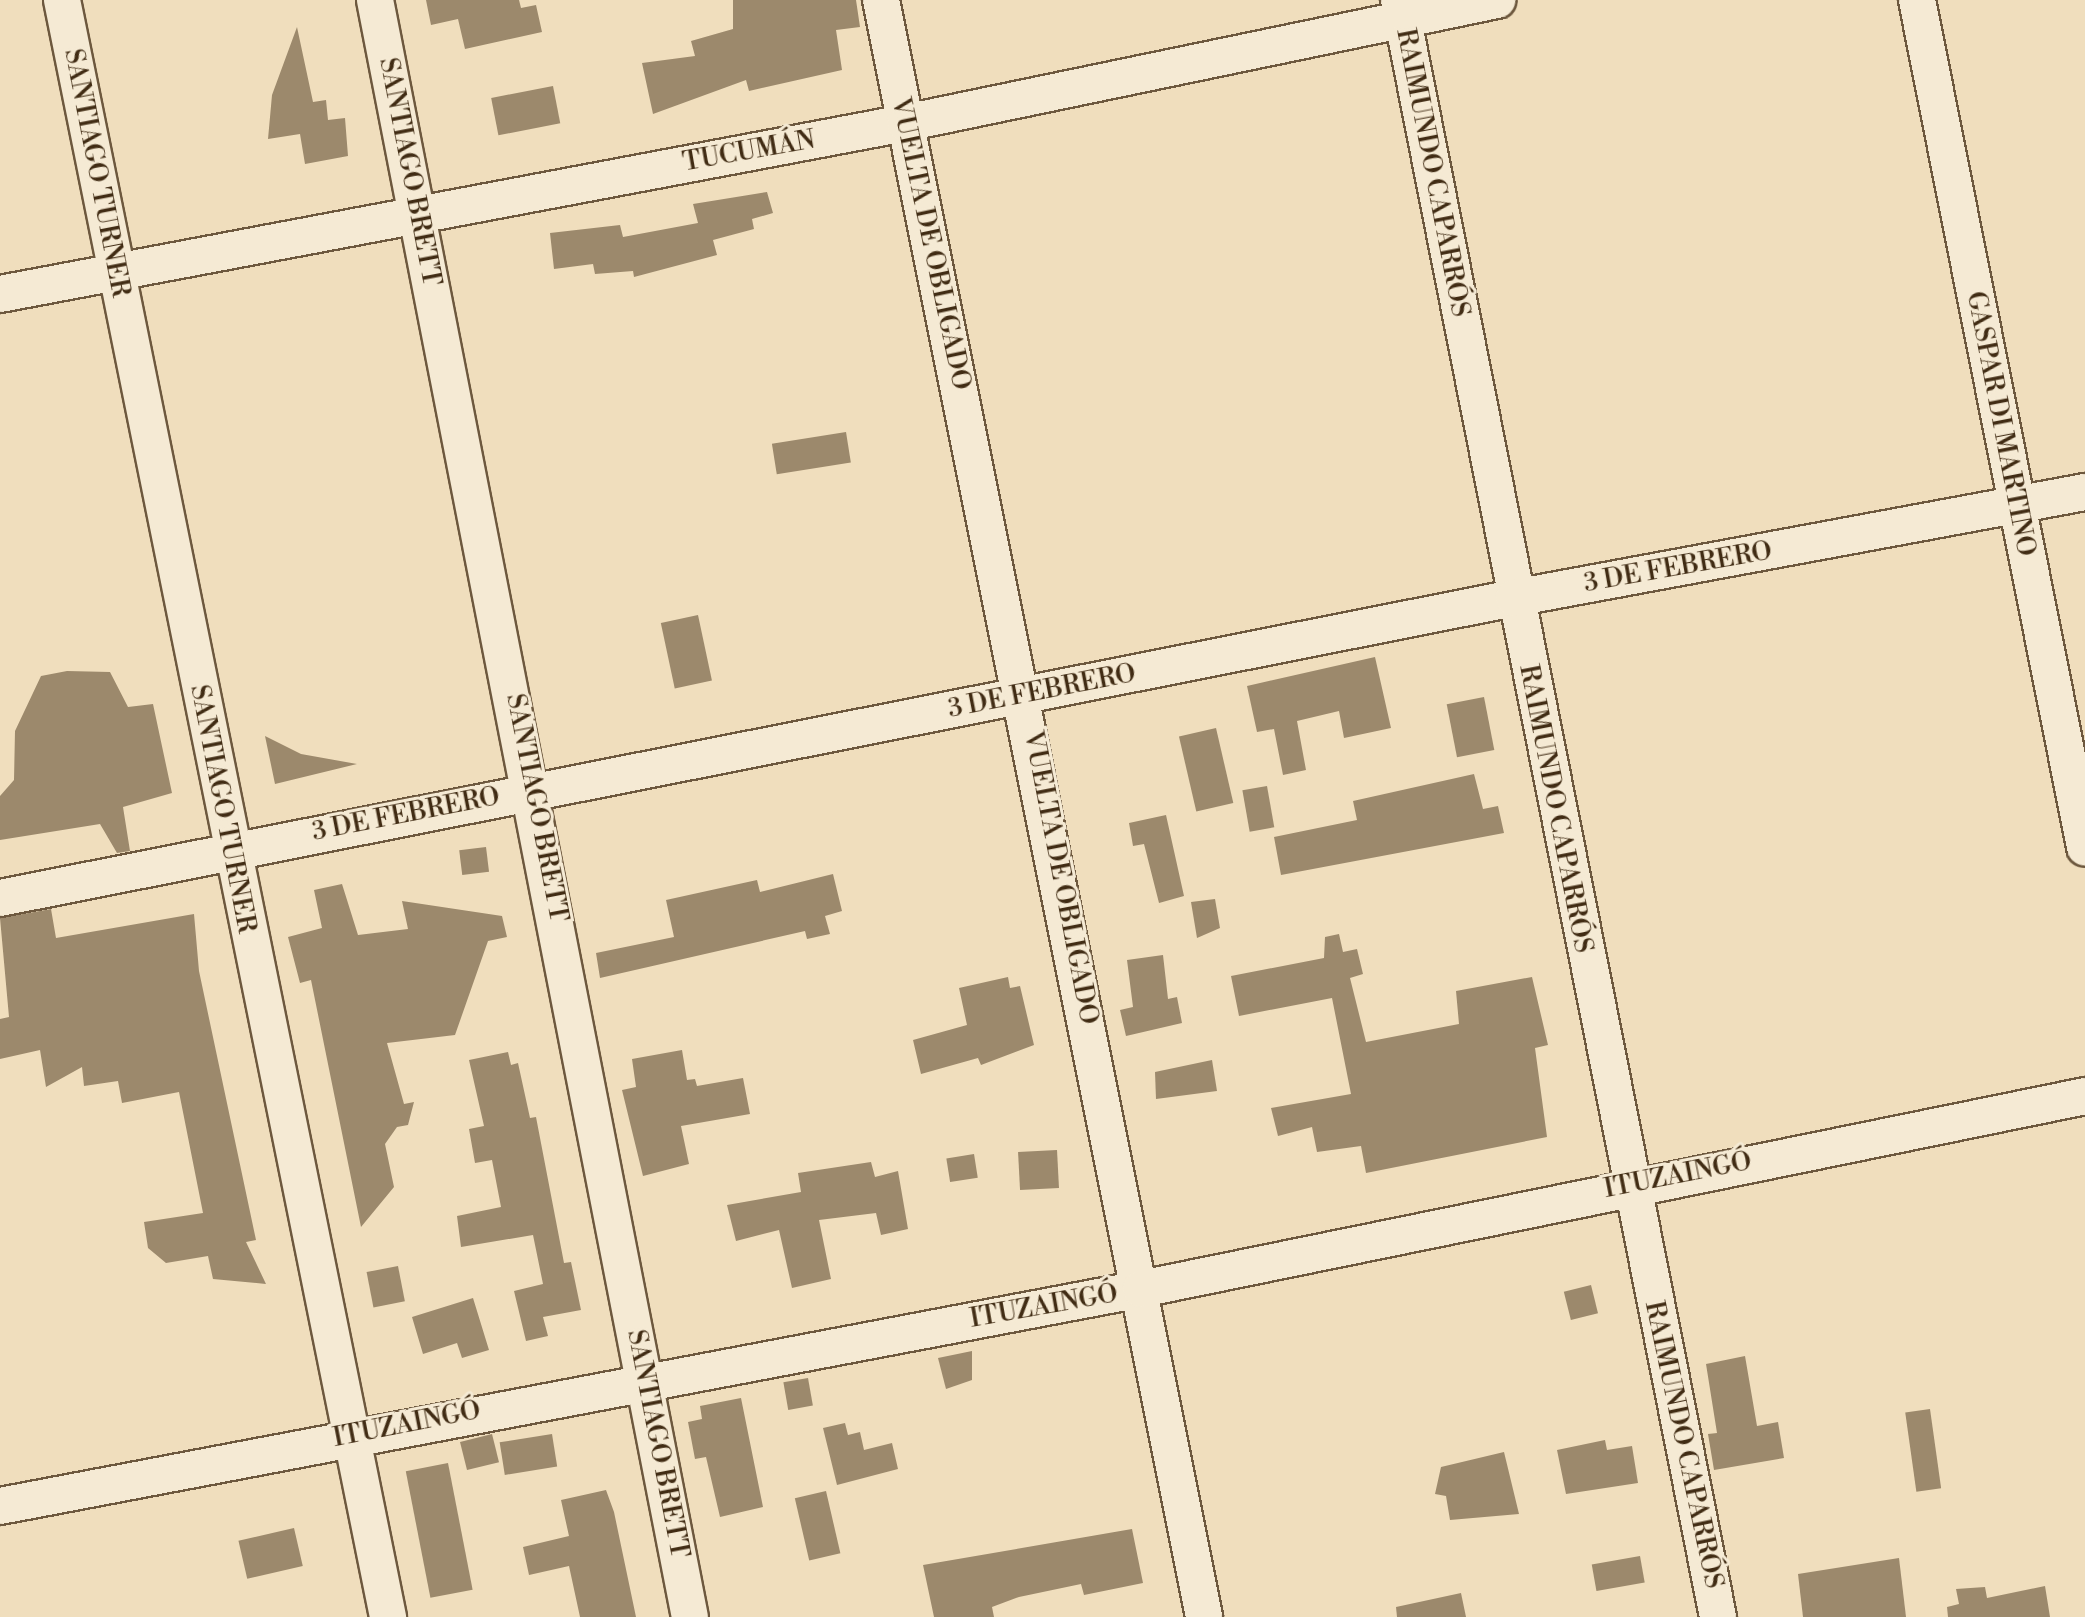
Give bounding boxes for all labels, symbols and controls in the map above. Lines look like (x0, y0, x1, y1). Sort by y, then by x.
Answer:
street label: RAIMUNDO CAPARRÓS (1389, 26, 1475, 320)
street label: SANTIAGO TURNER (57, 46, 135, 300)
street label: SANTIAGO BRETT (372, 55, 446, 289)
street label: VUELTA DE OBLIGADO (884, 95, 976, 393)
street label: TUCUMÁN (680, 125, 818, 179)
street label: GASPAR DI MARTINO (1959, 289, 2041, 559)
street label: 3 DE FEBRERO (1581, 536, 1775, 600)
street label: 3 DE FEBRERO (945, 659, 1139, 725)
street label: RAIMUNDO CAPARRÓS (1512, 662, 1598, 956)
street label: SANTIAGO TURNER (183, 682, 261, 936)
street label: SANTIAGO BRETT (499, 691, 573, 925)
street label: VUELTA DE OBLIGADO (1016, 729, 1104, 1027)
street label: 3 DE FEBRERO (309, 782, 503, 848)
street label: ITUZAINGÓ (1602, 1146, 1754, 1206)
street label: ITUZAINGÓ (968, 1279, 1120, 1335)
street label: RAIMUNDO CAPARRÓS (1637, 1298, 1729, 1592)
street label: SANTIAGO BRETT (620, 1327, 694, 1561)
street label: ITUZAINGÓ (331, 1395, 483, 1455)

